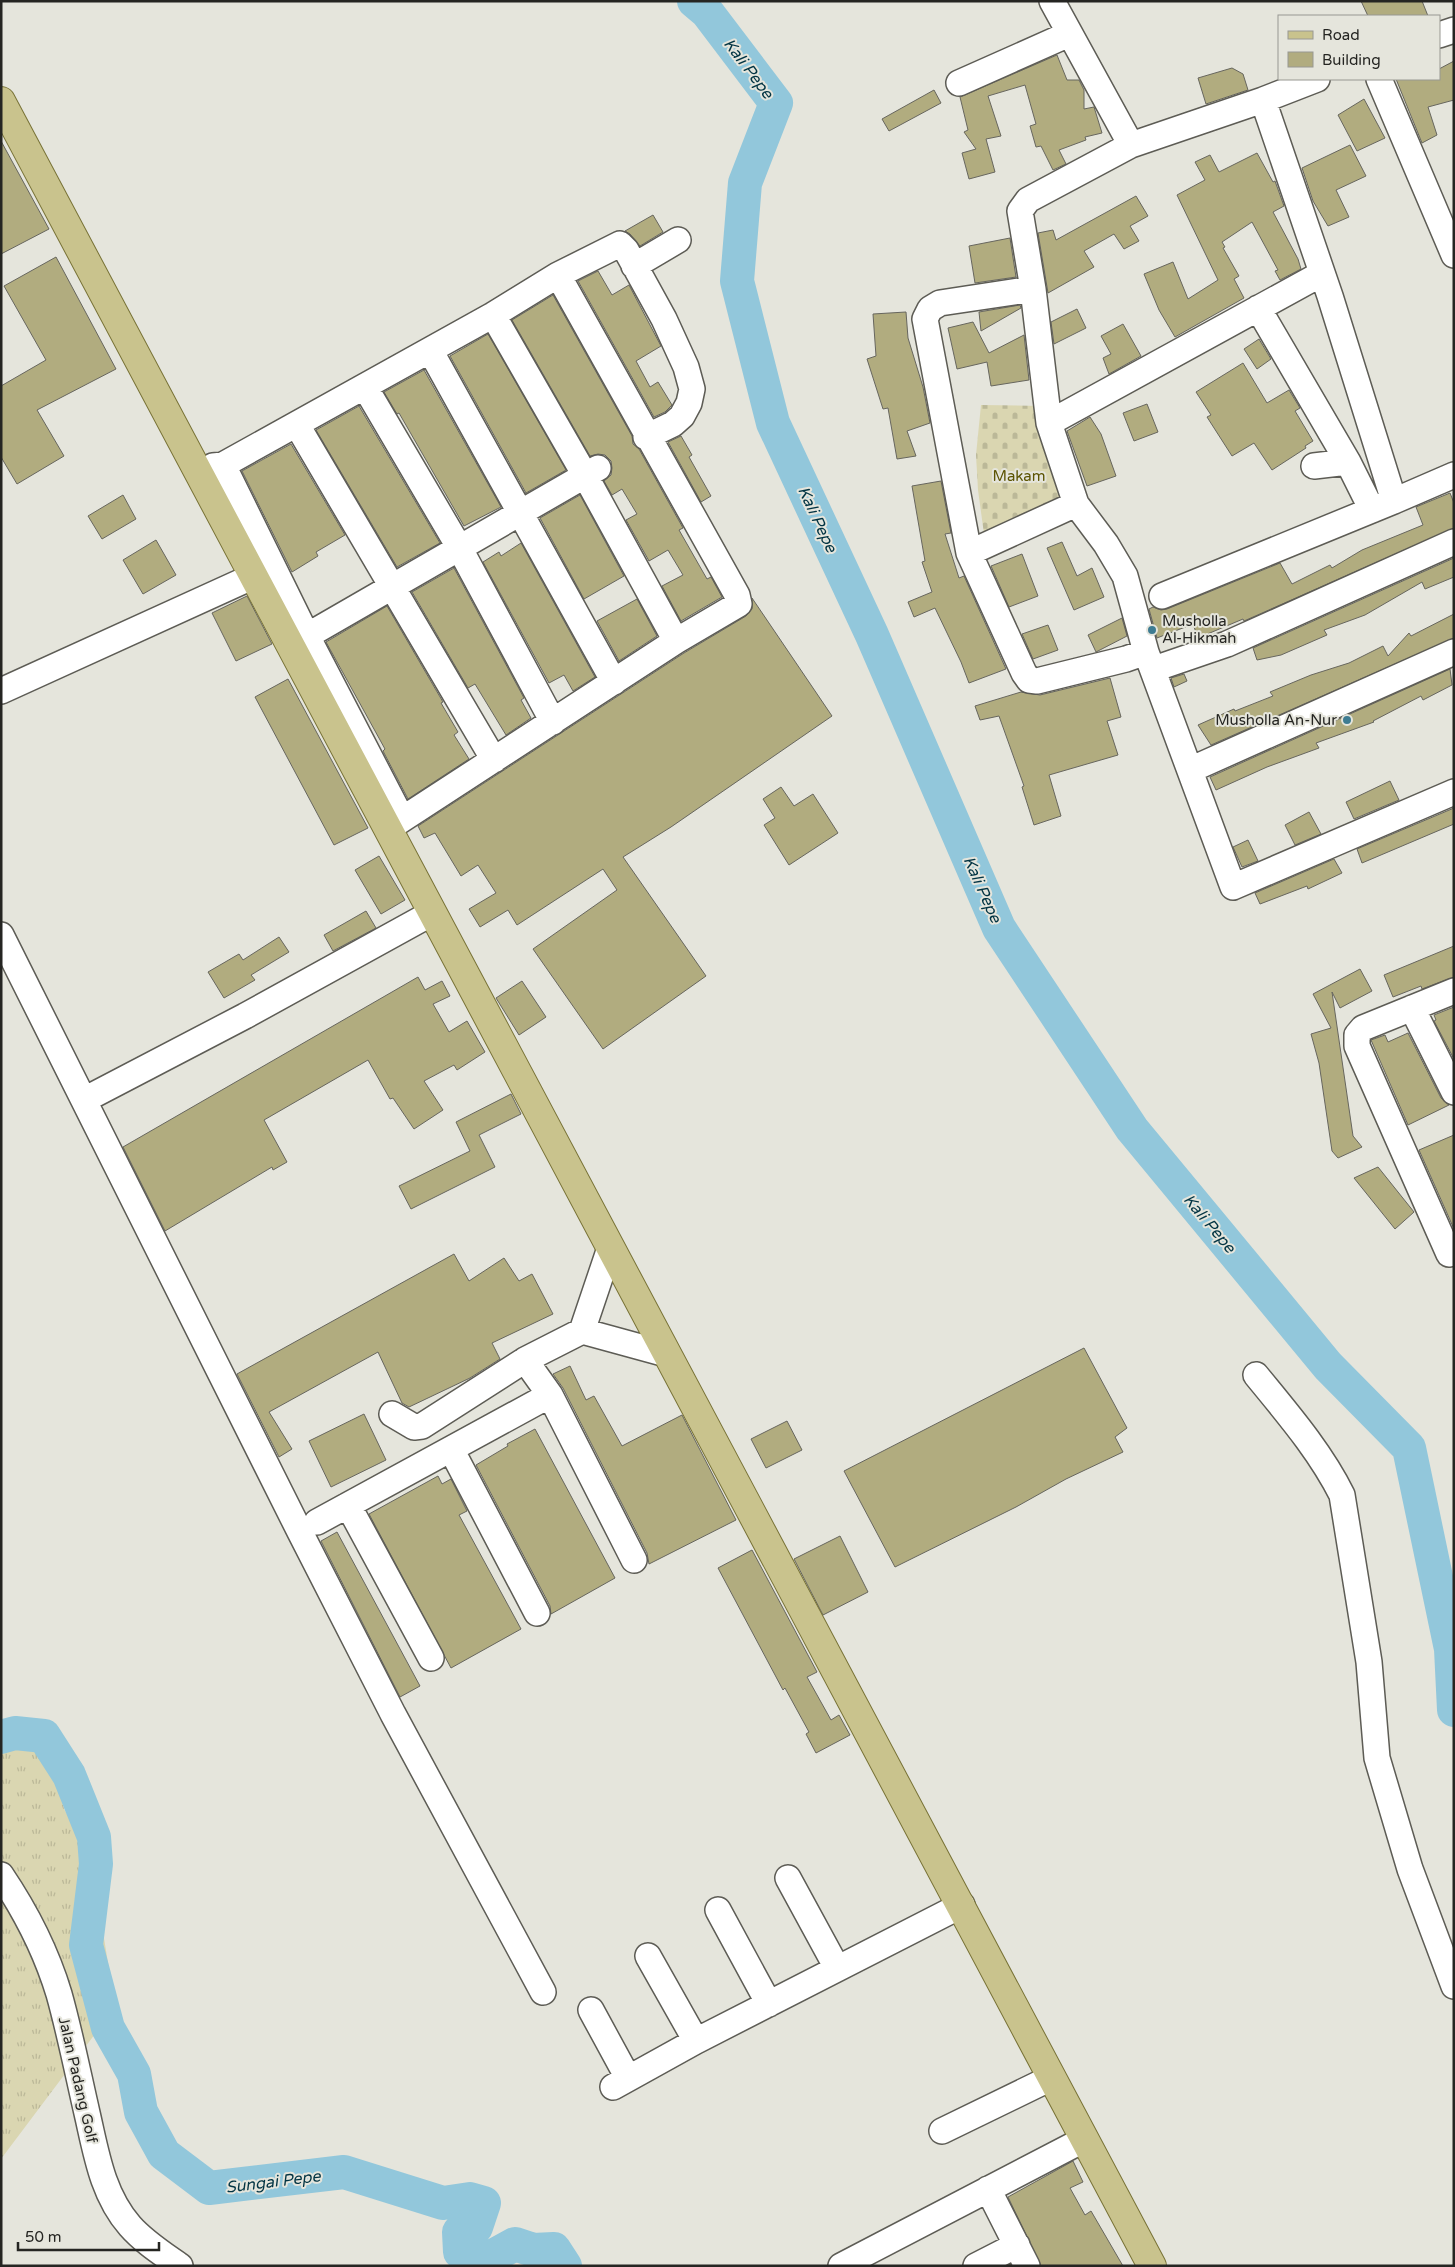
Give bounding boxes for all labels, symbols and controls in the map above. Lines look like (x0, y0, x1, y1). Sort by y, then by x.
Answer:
legend (1278, 15, 1440, 80)
text: Road (1322, 26, 1360, 44)
water label: Kali Pepe (719, 34, 778, 104)
text: Building (1322, 51, 1381, 69)
park label: Makam (992, 467, 1046, 485)
water label: Kali Pepe (793, 483, 841, 556)
place label: Musholla Al-Hikmah (1162, 612, 1236, 647)
marker: Musholla Al-Hikmah (1146, 624, 1158, 636)
place label: Musholla An-Nur (1215, 711, 1337, 729)
marker: Musholla An-Nur (1341, 714, 1353, 726)
water label: Kali Pepe (959, 853, 1006, 927)
water label: Kali Pepe (1179, 1190, 1240, 1258)
street label: Jalan Padang Golf (55, 2015, 101, 2145)
water label: Sungai Pepe (225, 2166, 323, 2198)
scale bar (18, 2220, 159, 2252)
text: 50 m (25, 2228, 62, 2246)

